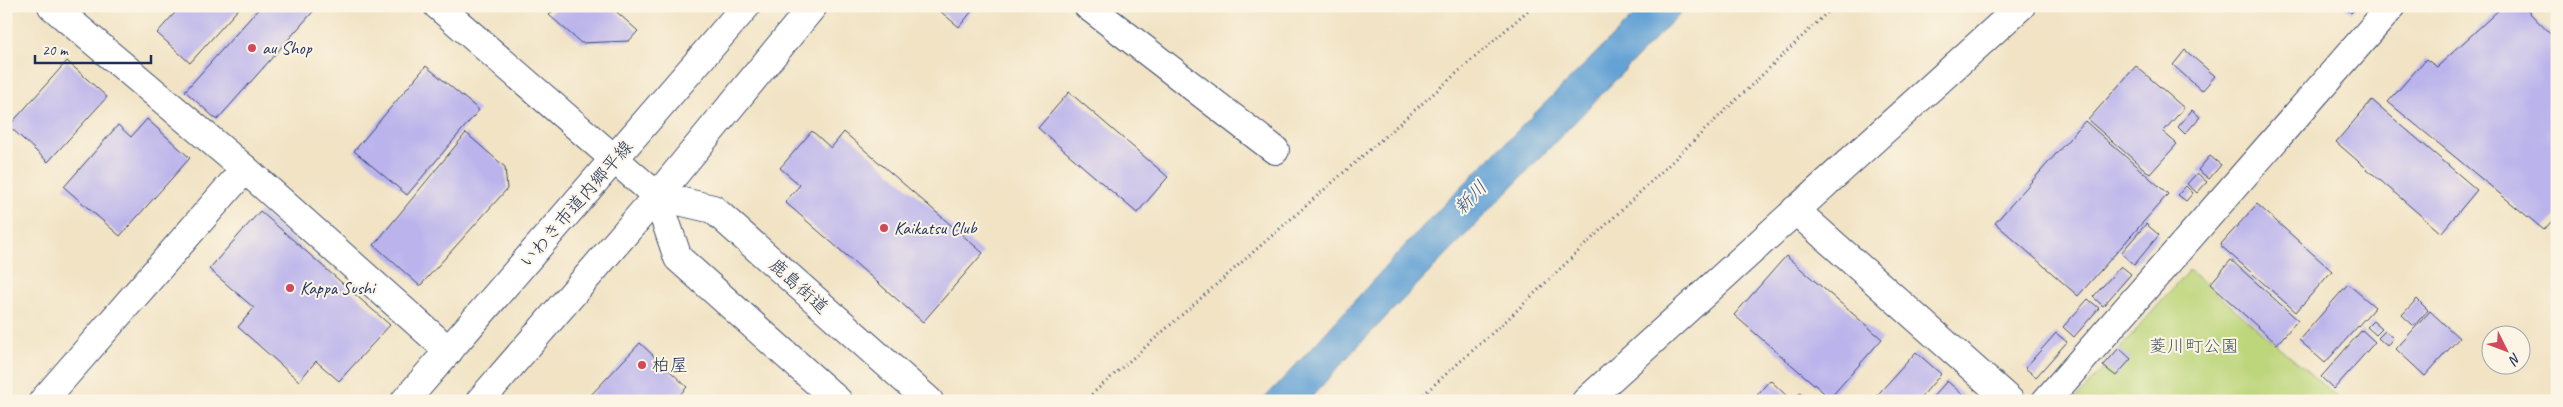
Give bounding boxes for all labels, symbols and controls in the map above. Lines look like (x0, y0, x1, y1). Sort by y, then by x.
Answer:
scale bar (35, 32, 151, 64)
place label: au Shop (262, 37, 313, 59)
text: 20 m (42, 41, 69, 60)
marker: au Shop (246, 42, 258, 54)
street label: いわき市道内郷平線 (515, 136, 637, 272)
water label: 新川 (1449, 176, 1493, 220)
place label: Kaikatsu Club (894, 217, 978, 239)
marker: Kaikatsu Club (878, 222, 890, 234)
street label: 鹿島街道 (765, 254, 833, 318)
place label: Kappa Sushi (300, 277, 377, 299)
marker: Kappa Sushi (284, 282, 296, 294)
north arrow (2480, 324, 2530, 374)
park label: 菱川町公園 (2149, 335, 2239, 357)
text: N (2505, 349, 2525, 369)
place label: 柏屋 (652, 354, 688, 376)
marker: 柏屋 (636, 359, 648, 371)

